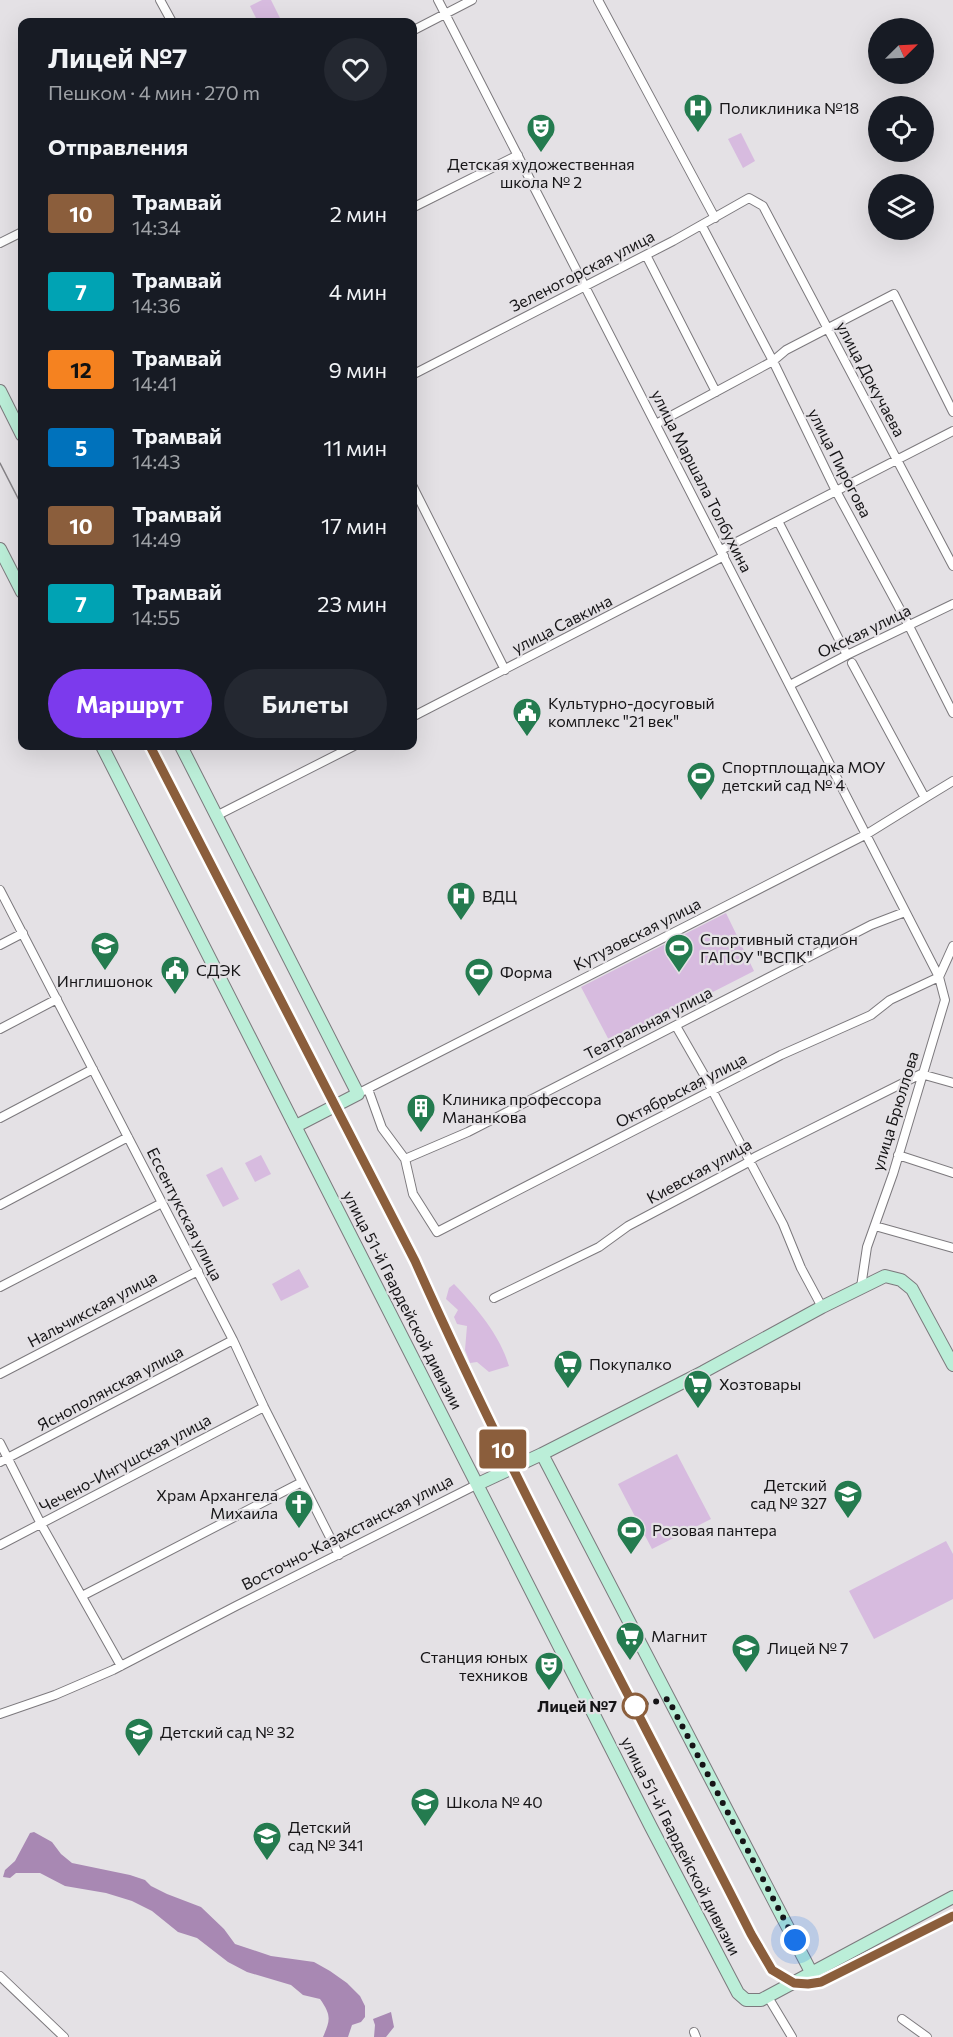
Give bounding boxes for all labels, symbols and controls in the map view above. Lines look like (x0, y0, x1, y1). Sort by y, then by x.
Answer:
north arrow (868, 18, 934, 84)
map controls (868, 18, 934, 240)
button: heart (324, 38, 387, 101)
text: Лицей №7 (48, 40, 187, 74)
text: Пешком · 4 мин · 270 m (48, 80, 260, 104)
hospital icon: Поликлиника №18 (682, 92, 714, 134)
button: locate (868, 96, 934, 162)
place label: Поликлиника №18 (719, 98, 859, 117)
theatre icon: Детская художественная школа № 2 (525, 112, 557, 154)
text: Отправления (48, 133, 188, 160)
place label: Детская художественная школа № 2 (447, 154, 635, 191)
button: layers (868, 174, 934, 240)
text: Трамвай (132, 188, 222, 215)
text: 2 мин (330, 200, 387, 227)
text: 10 (69, 201, 93, 226)
text: 14:34 (132, 215, 181, 239)
street label: Зеленогорская улица (506, 226, 657, 315)
text: Трамвай (132, 266, 222, 293)
text: 4 мин (329, 278, 387, 305)
text: 7 (75, 279, 87, 304)
text: 14:36 (132, 293, 181, 317)
street label: улица Докучаева (833, 318, 910, 440)
text: Трамвай (132, 344, 222, 371)
text: 9 мин (329, 356, 387, 383)
text: 12 (70, 357, 92, 382)
text: 14:41 (132, 371, 177, 395)
street label: улица Маршала Толбухина (648, 386, 757, 575)
street label: улица Пирогова (805, 405, 876, 521)
text: Трамвай (132, 422, 222, 449)
text: 11 мин (323, 434, 387, 461)
text: 5 (75, 435, 87, 460)
text: 14:43 (132, 449, 181, 473)
text: Трамвай (132, 500, 222, 527)
text: 17 мин (321, 512, 387, 539)
text: 10 (69, 513, 93, 538)
text: 14:49 (132, 527, 181, 551)
text: Трамвай (132, 578, 222, 605)
text: 23 мин (317, 590, 387, 617)
street label: улица Савкина (509, 590, 615, 657)
text: 7 (75, 591, 87, 616)
street label: Окская улица (814, 600, 913, 661)
text: 14:55 (132, 605, 180, 629)
button: Маршрут (48, 669, 212, 738)
button: Билеты (224, 669, 387, 738)
place label: Культурно-досуговый комплекс "21 век" (548, 693, 715, 730)
public building icon: Культурно-досуговый комплекс "21 век" (511, 696, 543, 738)
place label: Спортплощадка МОУ детский сад № 4 (722, 757, 886, 794)
sports icon: Спортплощадка МОУ детский сад № 4 (685, 760, 717, 802)
hospital icon: ВДЦ (445, 880, 477, 922)
place label: ВДЦ (482, 886, 517, 905)
street label: Кутузовская улица (570, 893, 703, 974)
place label: Спортивный стадион ГАПОУ "ВСПК" (700, 929, 858, 966)
school or university icon: Инглишонок (89, 930, 121, 972)
sports icon: Спортивный стадион ГАПОУ "ВСПК" (663, 932, 695, 974)
public building icon: СДЭК (159, 954, 191, 996)
sports icon: Форма (463, 956, 495, 998)
place label: СДЭК (196, 960, 241, 979)
place label: Форма (500, 962, 552, 981)
place label: Инглишонок (57, 971, 154, 990)
street label: Театральная улица (581, 982, 715, 1063)
street label: Октябрьская улица (612, 1048, 750, 1131)
street label: улица Брюллова (867, 1049, 922, 1173)
place label: Клиника профессора Мананкова (442, 1089, 601, 1126)
building icon: Клиника профессора Мананкова (405, 1092, 437, 1134)
street label: Киевская улица (643, 1134, 754, 1207)
street label: Ессентукская улица (144, 1144, 227, 1284)
street label: улица 51-й Гвардейской дивизии (340, 1187, 467, 1412)
street label: Нальчикская улица (24, 1266, 160, 1351)
street label: Яснополянская улица (34, 1341, 186, 1434)
supermarket icon: Покупалко (552, 1348, 584, 1390)
place label: Покупалко (589, 1354, 672, 1373)
supermarket icon: Хозтовары (682, 1368, 714, 1410)
place label: Хозтовары (719, 1374, 801, 1393)
street label: Чечено-Ингушская улица (36, 1409, 214, 1516)
line badge: 10 (476, 1430, 530, 1468)
text: 10 (491, 1437, 515, 1462)
street label: Восточно-Казахстанская улица (238, 1470, 456, 1593)
place label: Детский сад № 327 (750, 1475, 827, 1512)
school or university icon: Детский сад № 327 (832, 1478, 864, 1520)
place label: Храм Архангела Михаила (156, 1485, 278, 1522)
church icon: Храм Архангела Михаила (283, 1488, 315, 1530)
sports icon: Розовая пантера (615, 1514, 647, 1556)
place label: Розовая пантера (652, 1520, 777, 1539)
supermarket icon: Магнит (614, 1620, 646, 1662)
place label: Магнит (651, 1626, 708, 1645)
school or university icon: Лицей № 7 (730, 1632, 762, 1674)
place label: Лицей № 7 (767, 1638, 848, 1657)
place label: Станция юных техников (420, 1647, 528, 1684)
theatre icon: Станция юных техников (533, 1650, 565, 1692)
marker: Лицей №7 (622, 1693, 648, 1719)
place label: Лицей №7 (537, 1696, 617, 1715)
school or university icon: Детский сад № 32 (123, 1716, 155, 1758)
place label: Детский сад № 32 (160, 1722, 295, 1741)
street label: улица 51-й Гвардейской дивизии (618, 1733, 745, 1958)
school or university icon: Школа № 40 (409, 1786, 441, 1828)
place label: Школа № 40 (446, 1792, 543, 1811)
place label: Детский сад № 341 (288, 1817, 364, 1854)
school or university icon: Детский сад № 341 (251, 1820, 283, 1862)
your location (780, 1925, 810, 1955)

